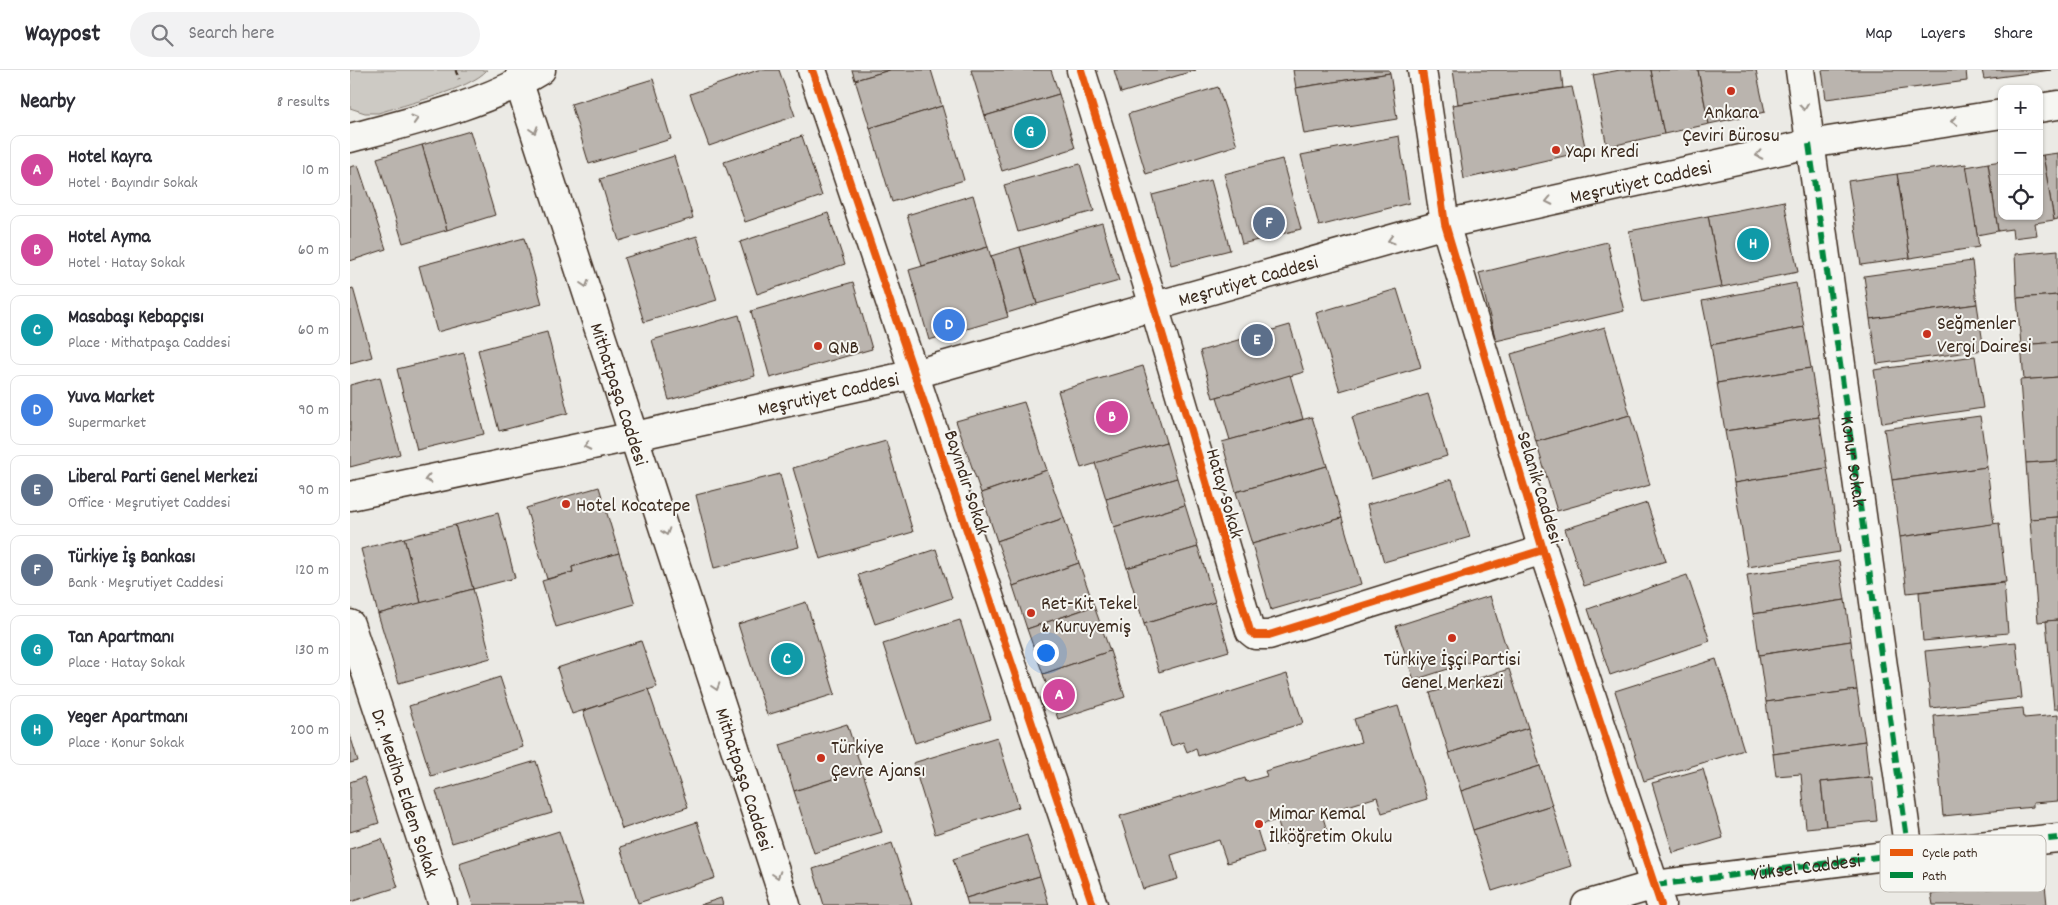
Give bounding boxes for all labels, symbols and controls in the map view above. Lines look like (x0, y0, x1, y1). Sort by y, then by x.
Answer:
search box (130, 12, 480, 57)
text: Waypost (25, 18, 100, 52)
icon: search (148, 21, 176, 49)
text: Search here (188, 21, 274, 48)
text: Map (1865, 22, 1892, 47)
text: Layers (1920, 22, 1966, 47)
text: Share (1994, 22, 2033, 47)
marker: Ankara Çeviri Bürosu (1725, 85, 1737, 97)
map controls (1998, 85, 2043, 220)
button: + (1998, 85, 2043, 130)
text: Nearby (20, 88, 75, 118)
text: 8 results (277, 91, 330, 114)
place label: Ankara Çeviri Bürosu (1682, 100, 1780, 151)
one-way arrow (1798, 103, 1809, 111)
pin: G (1014, 113, 1046, 151)
one-way arrow (410, 115, 419, 125)
one-way arrow (1949, 115, 1957, 126)
one-way arrow (529, 125, 539, 133)
button: − (1998, 130, 2043, 175)
place label: Yapı Kredi (1566, 139, 1639, 167)
marker: Yapı Kredi (1550, 144, 1562, 156)
text: Hotel Kayra (68, 145, 152, 172)
one-way arrow (1755, 149, 1764, 160)
street label: Meşrutiyet Caddesi (1568, 155, 1715, 213)
text: A (33, 159, 41, 182)
text: 10 m (302, 159, 329, 182)
text: Hotel · Bayındır Sokak (68, 172, 198, 195)
button: locate (1998, 175, 2043, 220)
one-way arrow (1545, 195, 1554, 206)
pin: F (1253, 204, 1285, 242)
text: Hotel Ayma (68, 225, 150, 252)
pin: H (1737, 225, 1769, 263)
one-way arrow (1388, 234, 1396, 244)
text: B (33, 239, 41, 262)
text: 60 m (298, 239, 329, 262)
street label: Meşrutiyet Caddesi (1176, 249, 1322, 316)
text: Hotel · Hatay Sokak (68, 252, 185, 275)
one-way arrow (579, 280, 589, 288)
text: Masabaşı Kebapçısı (68, 305, 204, 332)
pin: D (933, 306, 965, 344)
place label: Seğmenler Vergi Dairesi (1937, 311, 2032, 362)
text: C (33, 319, 41, 342)
text: 60 m (298, 319, 329, 342)
street label: Mithatpaşa Caddesi (581, 320, 654, 470)
pin: E (1241, 321, 1273, 359)
marker: Seğmenler Vergi Dairesi (1921, 328, 1933, 340)
text: Place · Mithatpaşa Caddesi (68, 332, 230, 355)
place label: QNB (828, 335, 859, 363)
marker: QNB (812, 340, 824, 352)
street label: Meşrutiyet Caddesi (755, 367, 902, 425)
text: Yuva Market (68, 385, 155, 412)
pin: B (1096, 398, 1128, 436)
text: D (33, 399, 41, 422)
text: 90 m (298, 399, 329, 422)
text: Supermarket (68, 412, 146, 435)
street label: Konur Sokak (1831, 414, 1872, 509)
street label: Bayındır Sokak (935, 427, 995, 539)
street label: Selanik Caddesi (1508, 428, 1569, 548)
one-way arrow (583, 440, 591, 451)
street label: Hatay Sokak (1197, 445, 1249, 542)
text: Liberal Parti Genel Merkezi (68, 465, 257, 492)
one-way arrow (423, 474, 432, 484)
text: E (33, 479, 41, 502)
text: 90 m (298, 479, 329, 502)
text: Office · Meşrutiyet Caddesi (68, 492, 230, 515)
place label: Hotel Kocatepe (576, 493, 691, 521)
marker: Hotel Kocatepe (560, 498, 572, 510)
one-way arrow (660, 528, 670, 536)
text: Türkiye İş Bankası (68, 545, 195, 572)
text: F (33, 559, 41, 582)
text: 120 m (295, 559, 329, 582)
text: Bank · Meşrutiyet Caddesi (68, 572, 223, 595)
place label: Ret-Kit Tekel & Kuruyemiş (1041, 591, 1137, 642)
marker: Ret-Kit Tekel & Kuruyemiş (1025, 607, 1037, 619)
text: Tan Apartmanı (68, 625, 174, 652)
marker: Türkiye İşçi Partisi Genel Merkezi (1446, 632, 1458, 644)
text: G (33, 639, 41, 662)
text: 130 m (295, 639, 329, 662)
pin: C (771, 640, 803, 678)
your location (1033, 640, 1059, 666)
place label: Türkiye İşçi Partisi Genel Merkezi (1384, 647, 1521, 698)
text: Place · Hatay Sokak (68, 652, 185, 675)
pin: A (1043, 676, 1075, 714)
one-way arrow (710, 682, 720, 691)
text: Yeger Apartmanı (68, 705, 188, 732)
street label: Mithatpaşa Caddesi (706, 705, 779, 855)
street label: Dr. Mediha Eldem Sokak (362, 706, 444, 882)
text: H (33, 719, 41, 742)
text: 200 m (290, 719, 329, 742)
text: Place · Konur Sokak (68, 732, 184, 755)
place label: Türkiye Çevre Ajansı (831, 735, 925, 786)
marker: Türkiye Çevre Ajansı (815, 752, 827, 764)
place label: Mimar Kemal İlköğretim Okulu (1269, 801, 1392, 852)
marker: Mimar Kemal İlköğretim Okulu (1253, 818, 1265, 830)
legend (1880, 835, 2046, 892)
text: Cycle path (1922, 844, 1978, 864)
street label: Yüksel Caddesi (1750, 848, 1863, 890)
text: Path (1922, 867, 1947, 887)
one-way arrow (771, 870, 781, 879)

